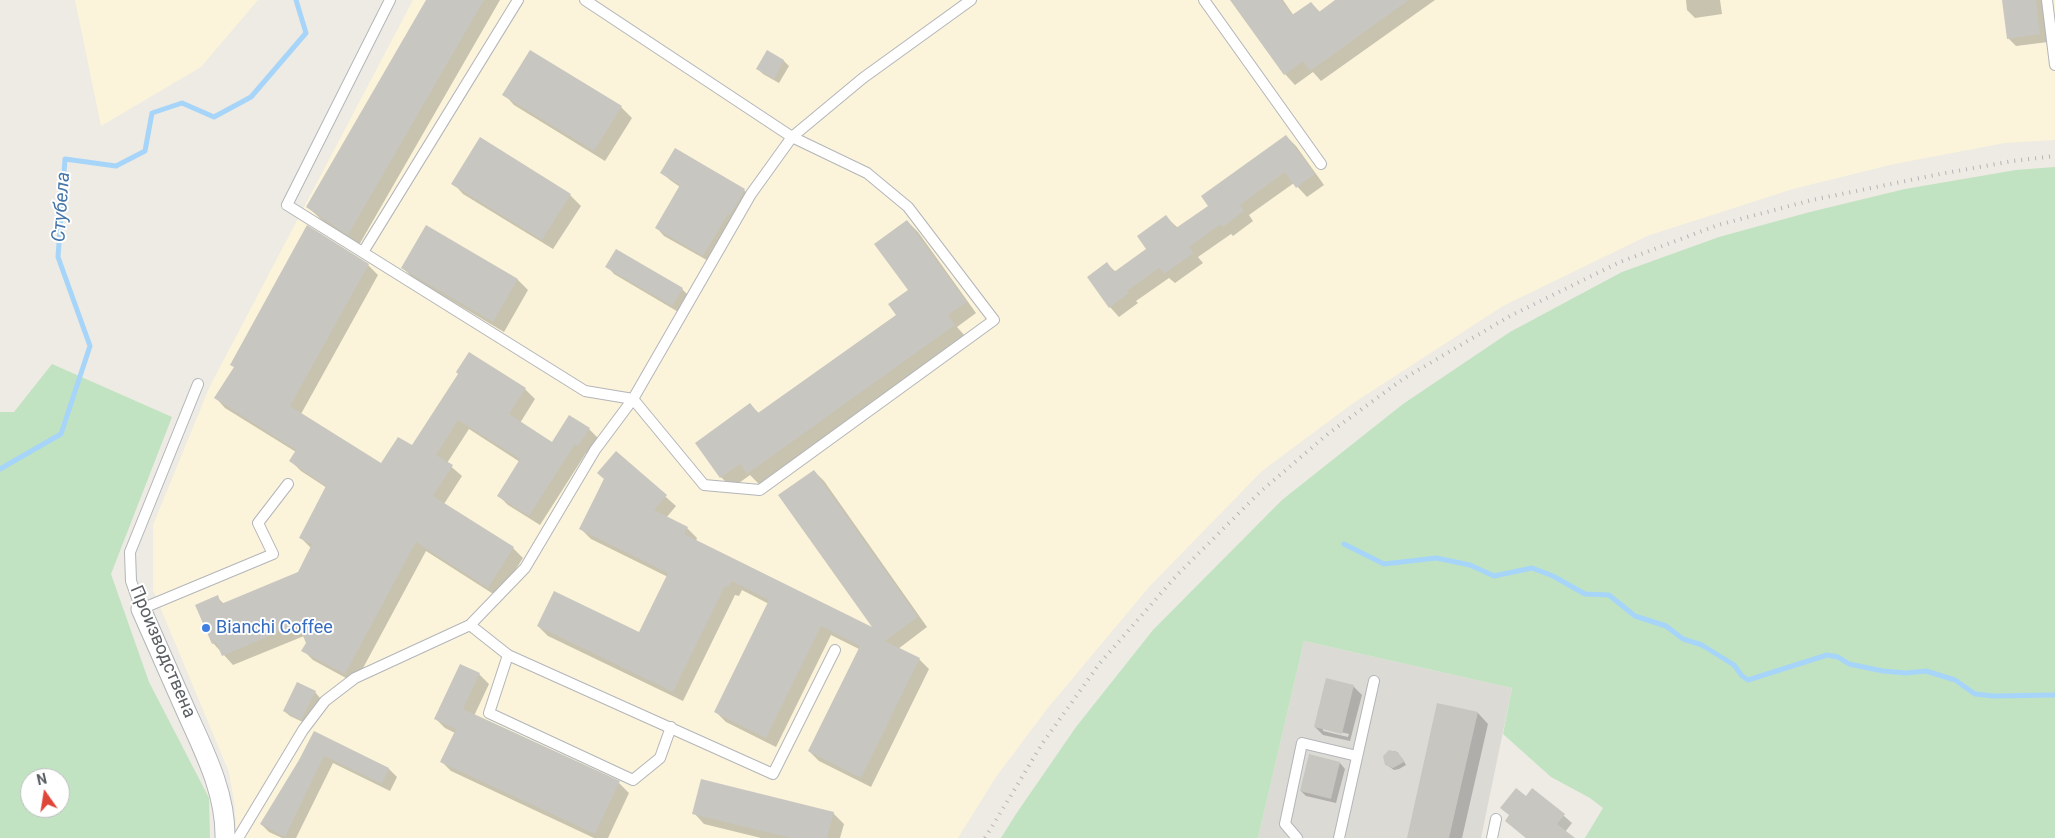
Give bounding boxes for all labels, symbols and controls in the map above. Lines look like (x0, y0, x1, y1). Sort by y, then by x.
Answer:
water label: Стубела (48, 171, 76, 243)
street label: Производствена (124, 583, 200, 721)
place label: Bianchi Coffee (216, 617, 333, 639)
marker: Bianchi Coffee (200, 622, 212, 634)
north arrow (20, 768, 70, 818)
text: N (35, 770, 48, 788)

